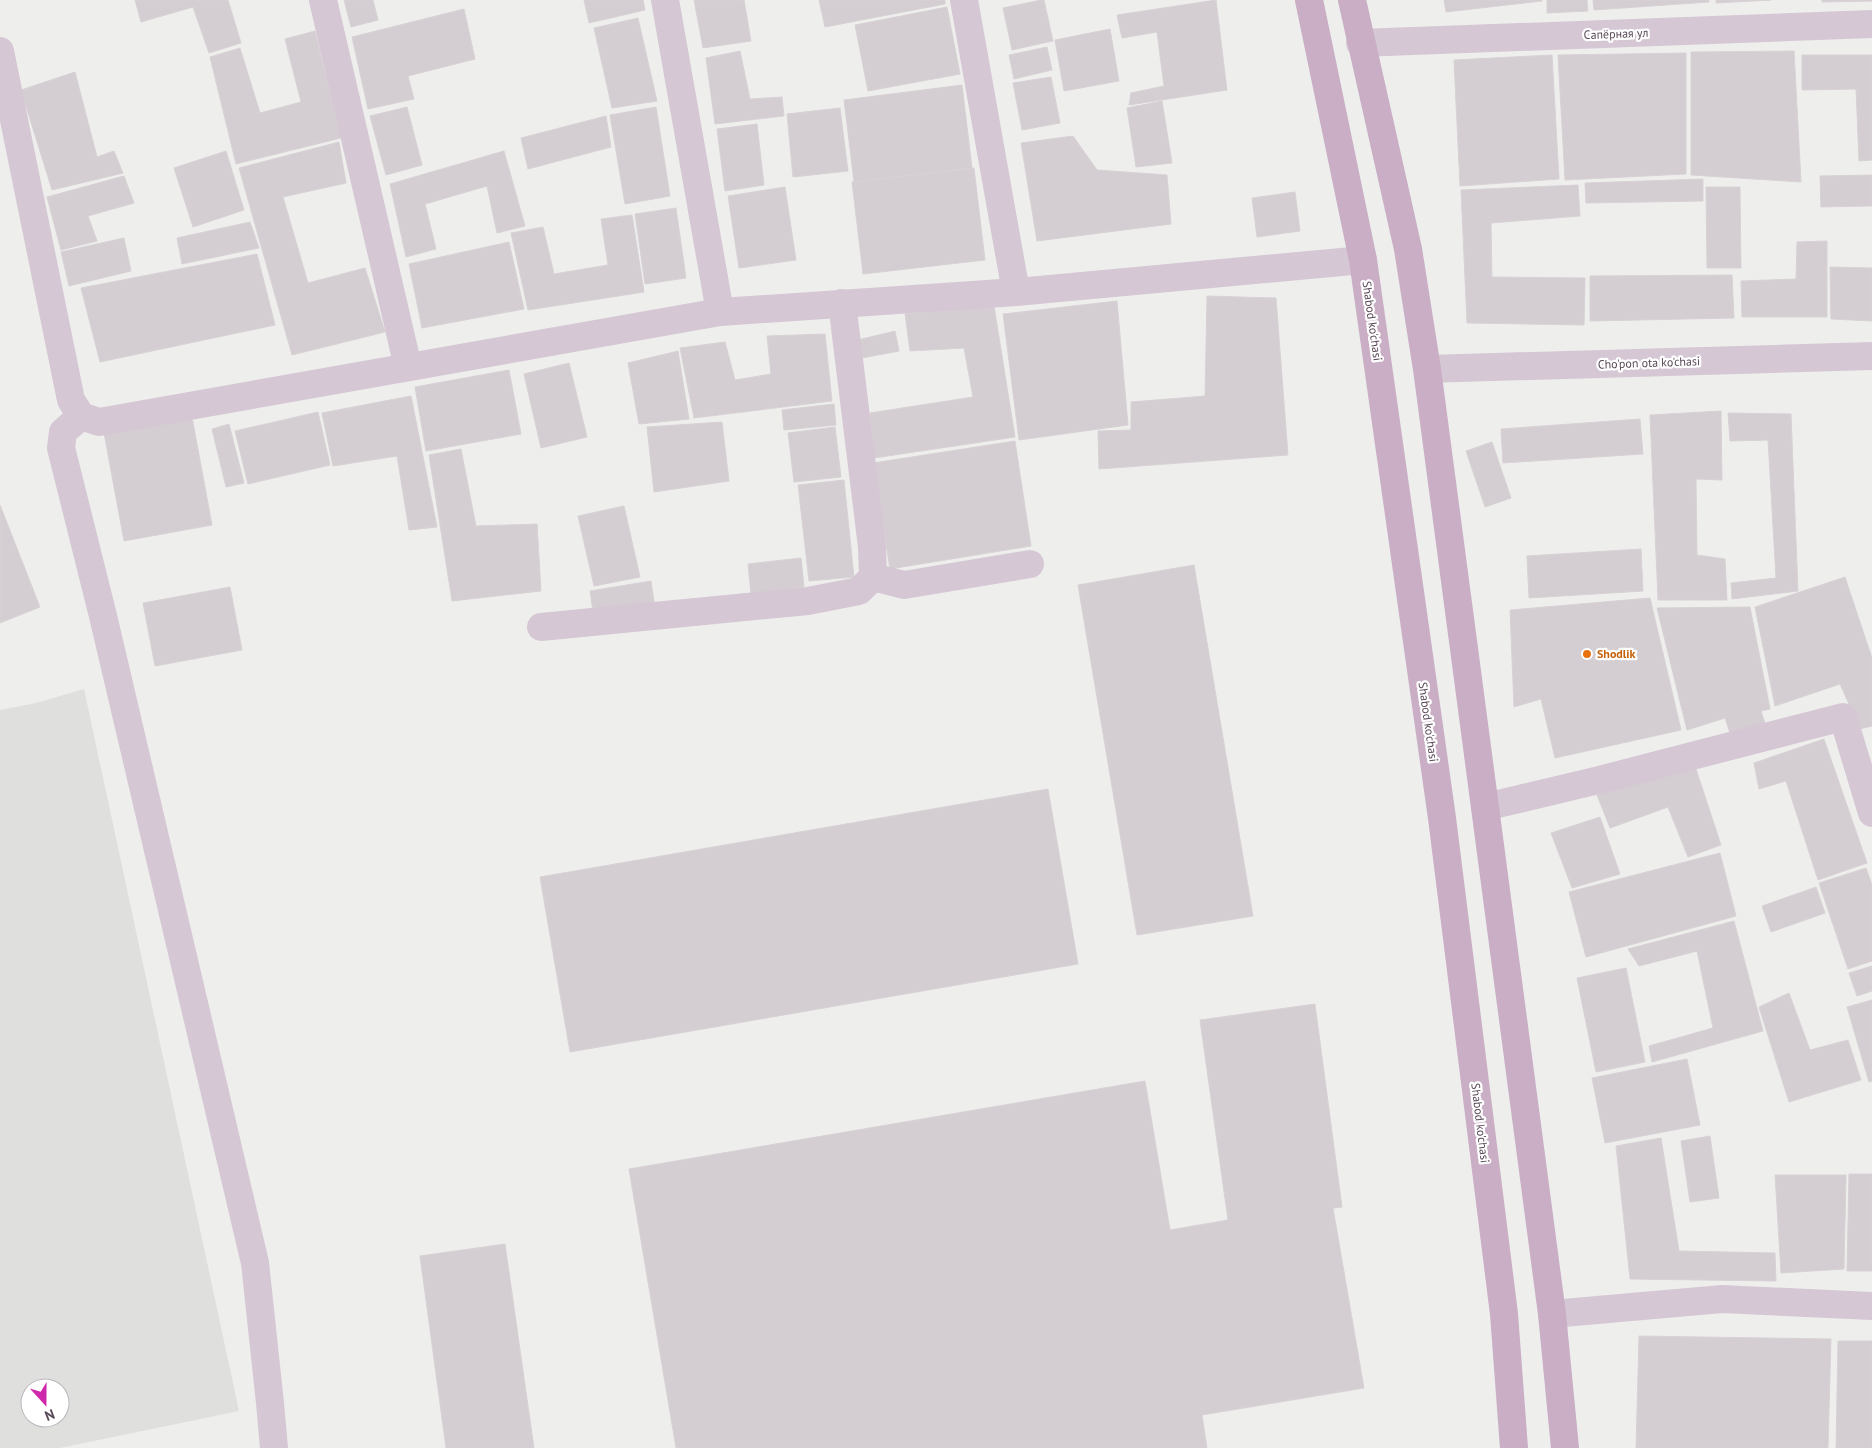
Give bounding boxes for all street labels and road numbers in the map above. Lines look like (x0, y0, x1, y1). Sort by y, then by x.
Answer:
street label: Сапёрная ул (1583, 25, 1649, 42)
street label: Shabod ko'chasi (1359, 280, 1386, 362)
street label: Cho'pon ota ko'chasi (1598, 353, 1700, 372)
street label: Shabod ko'chasi (1415, 681, 1442, 763)
street label: Shabod ko'chasi (1468, 1082, 1493, 1164)

